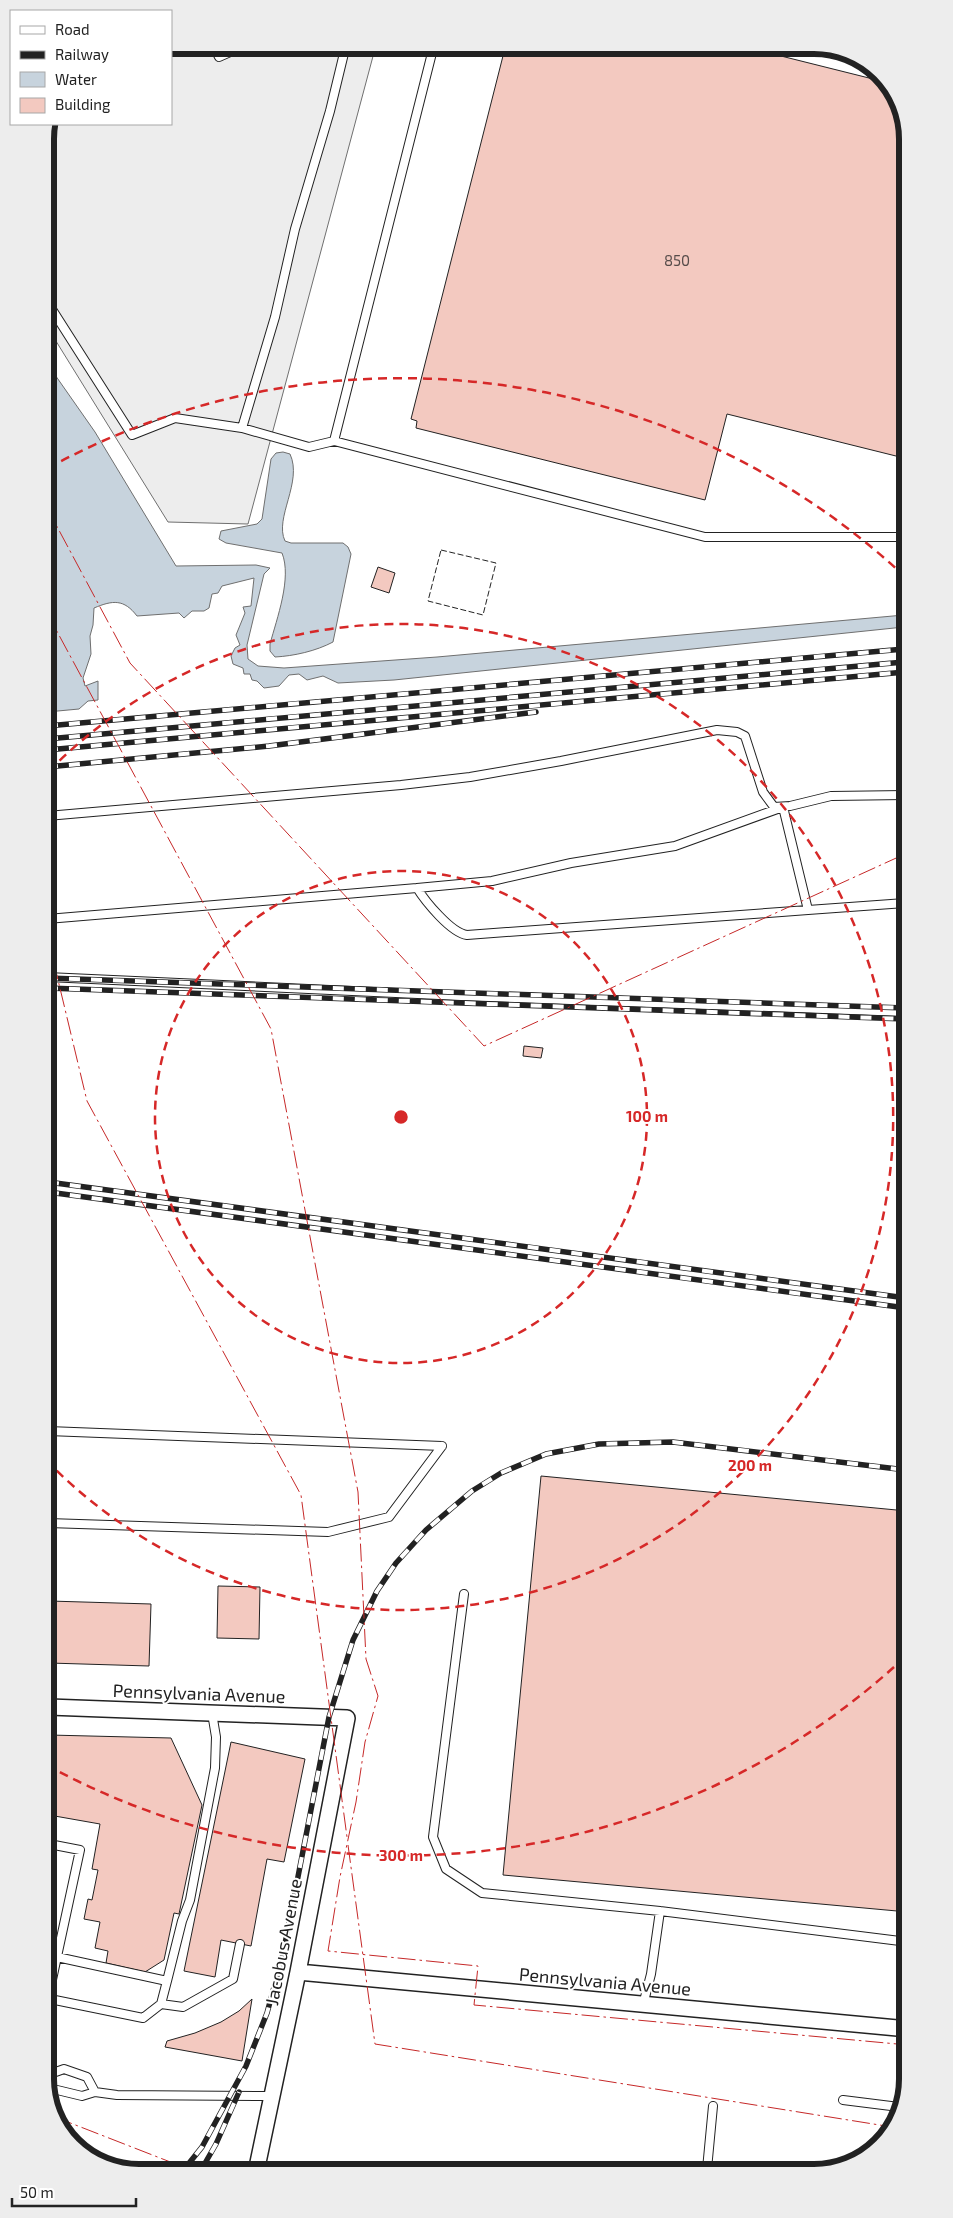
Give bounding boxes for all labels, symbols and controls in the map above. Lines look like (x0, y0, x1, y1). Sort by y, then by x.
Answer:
legend (10, 10, 172, 125)
text: Road (55, 20, 90, 38)
text: Railway (55, 45, 109, 63)
text: Water (55, 70, 97, 88)
text: Building (55, 95, 111, 113)
house number: 850 (664, 251, 690, 269)
text: 100 m (626, 1107, 668, 1125)
centre of rings (392, 1108, 410, 1126)
text: 200 m (728, 1456, 772, 1474)
street label: Pennsylvania Avenue (112, 1679, 286, 1707)
text: 300 m (379, 1846, 423, 1864)
street label: Jacobus Avenue (260, 1877, 306, 2007)
street label: Pennsylvania Avenue (518, 1963, 692, 1999)
scale bar (12, 2176, 136, 2208)
text: 50 m (20, 2183, 54, 2201)

